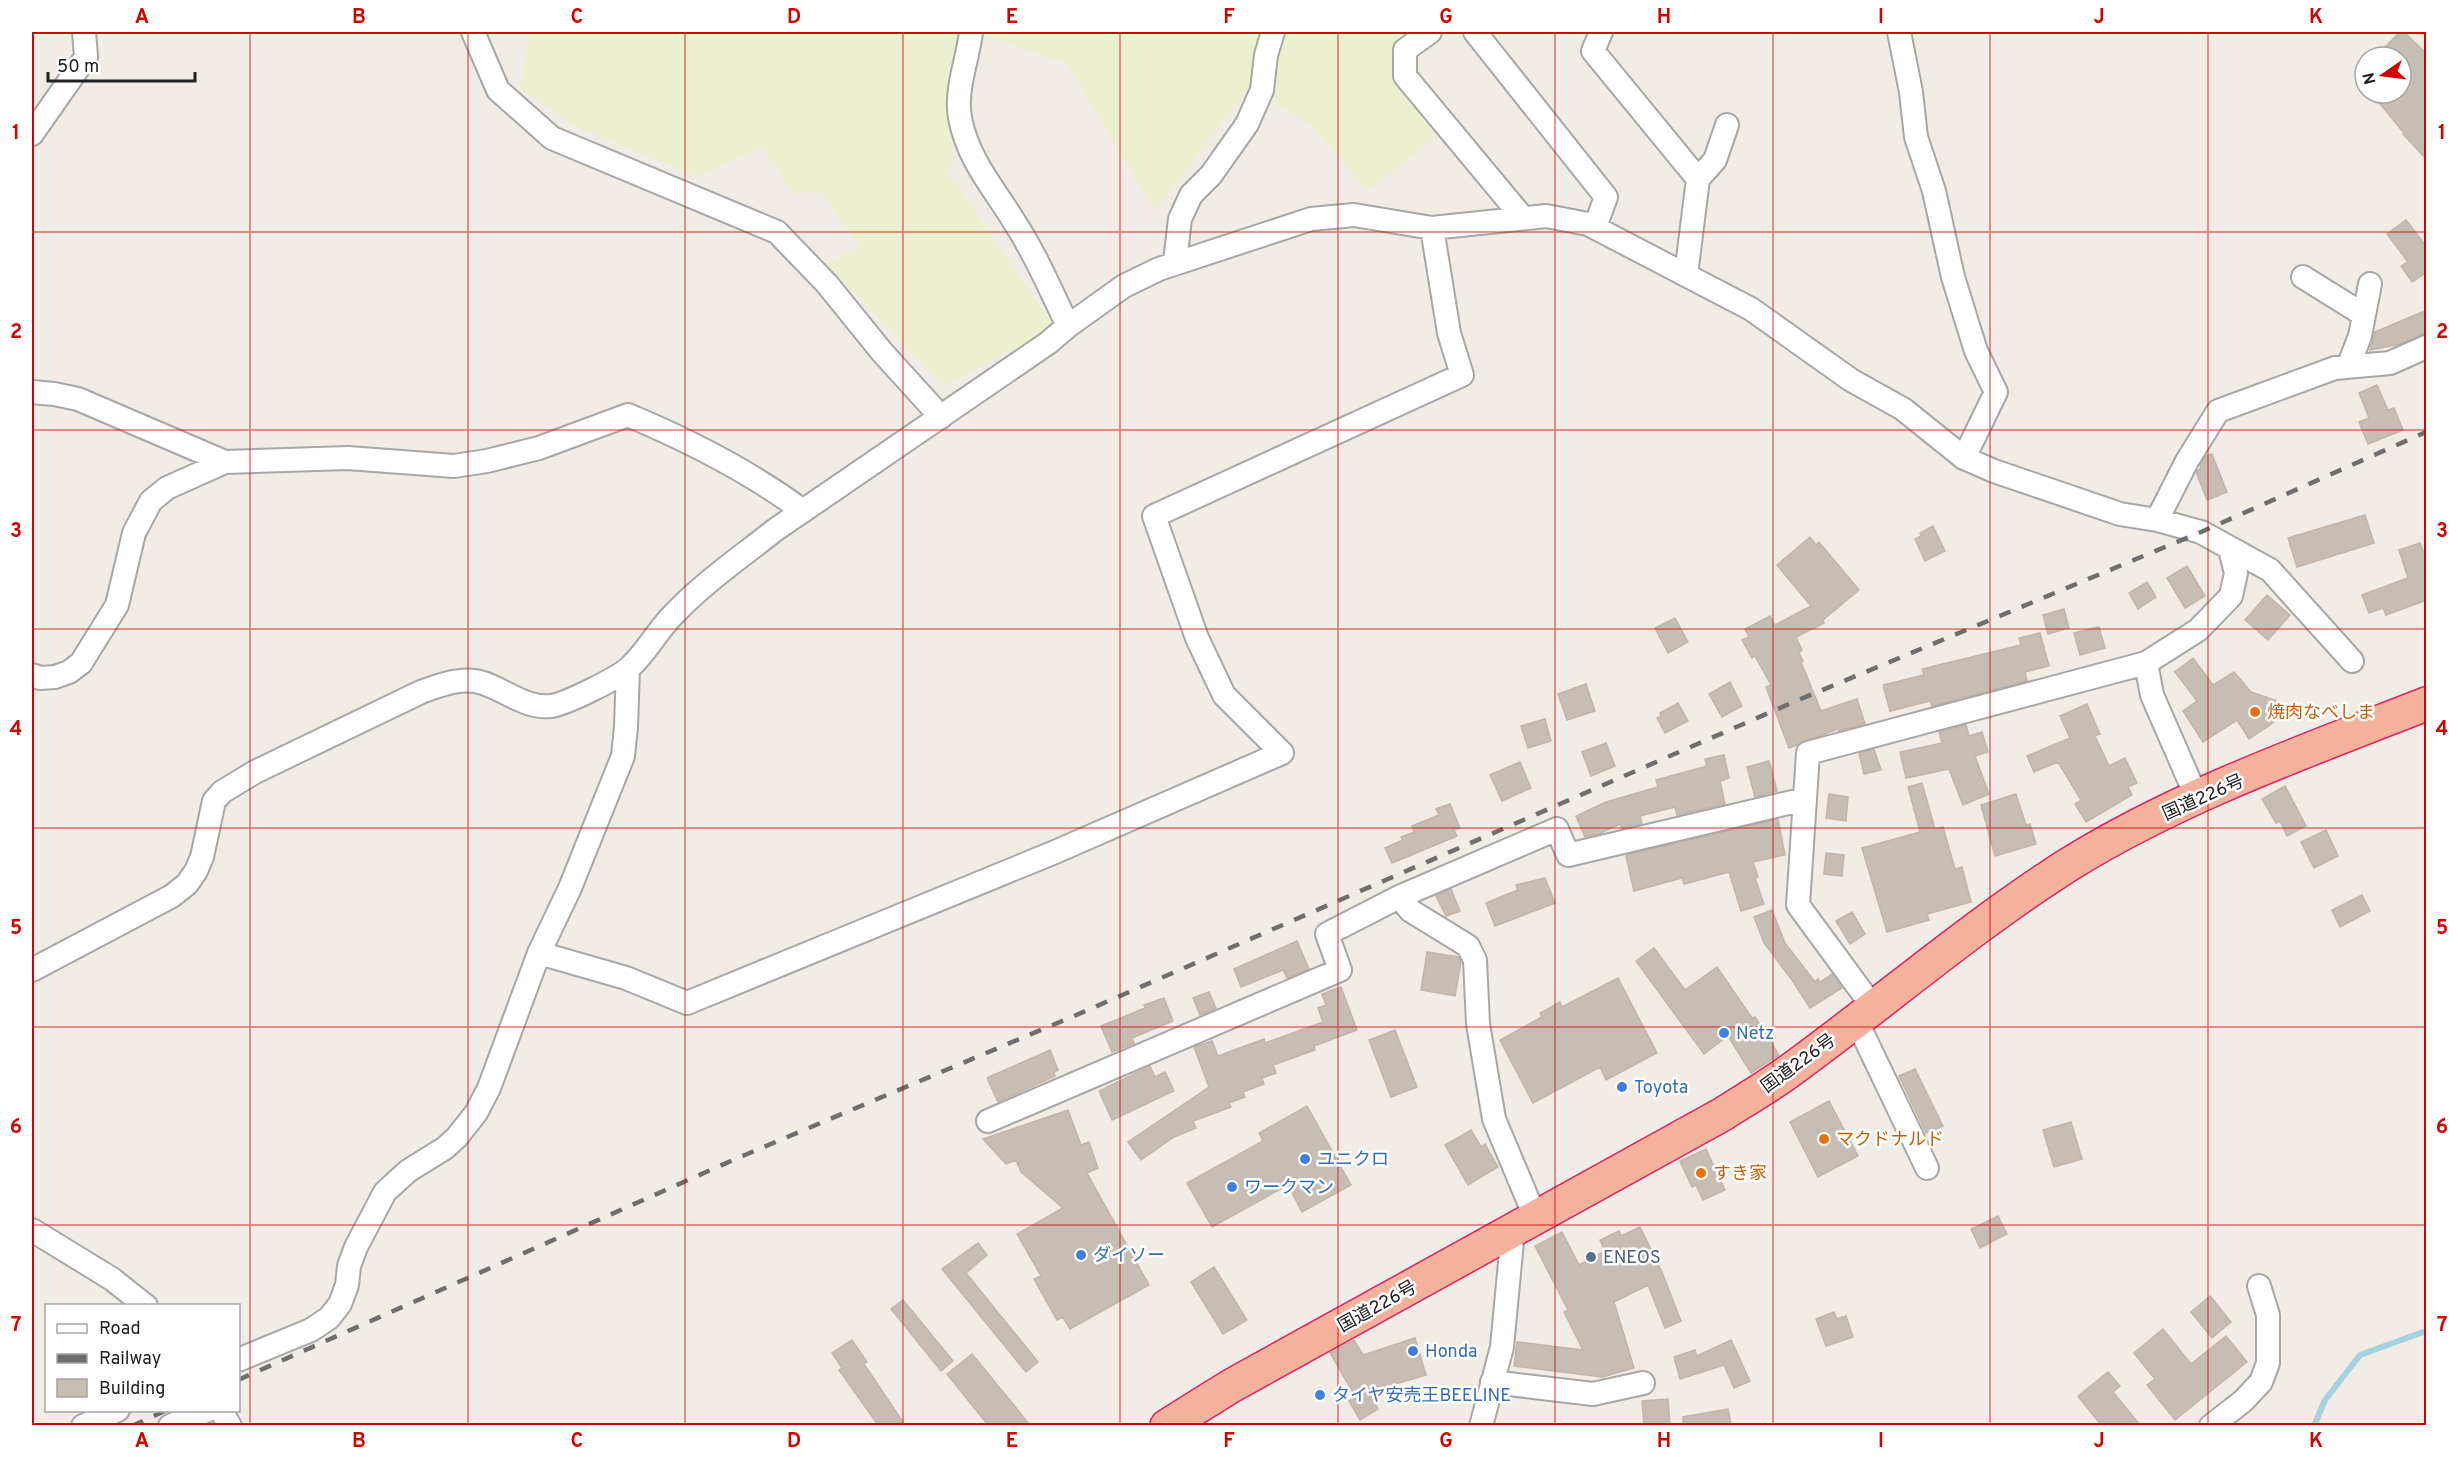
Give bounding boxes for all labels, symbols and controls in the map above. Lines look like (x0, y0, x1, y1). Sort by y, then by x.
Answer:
text: A (135, 5, 149, 31)
text: B (352, 5, 366, 31)
text: C (571, 5, 583, 31)
text: D (787, 5, 801, 31)
text: E (1006, 5, 1018, 31)
text: F (1223, 5, 1235, 31)
text: G (1439, 5, 1453, 31)
text: H (1657, 5, 1671, 31)
text: I (1878, 5, 1884, 31)
text: J (2093, 5, 2105, 31)
text: K (2309, 5, 2323, 31)
scale bar (48, 45, 195, 83)
north arrow (2353, 45, 2413, 105)
text: 50 m (57, 56, 99, 79)
text: N (2359, 70, 2381, 86)
text: 1 (12, 121, 20, 147)
text: 1 (2438, 121, 2446, 147)
text: 2 (10, 320, 22, 346)
text: 2 (2436, 320, 2448, 346)
text: 3 (10, 519, 22, 545)
text: 3 (2436, 519, 2448, 545)
place label: 焼肉なべしま (2267, 702, 2375, 725)
marker: 焼肉なべしま (2248, 705, 2262, 719)
text: 4 (10, 717, 22, 743)
text: 4 (2436, 717, 2448, 743)
street label: 国道226号 (2159, 770, 2248, 827)
text: 5 (10, 916, 22, 942)
text: 5 (2436, 916, 2448, 942)
place label: Netz (1736, 1023, 1774, 1046)
marker: Netz (1717, 1026, 1731, 1040)
street label: 国道226号 (1757, 1029, 1841, 1099)
place label: Toyota (1634, 1077, 1688, 1100)
marker: Toyota (1615, 1080, 1629, 1094)
text: 6 (10, 1115, 22, 1141)
text: 6 (2436, 1115, 2448, 1141)
place label: マクドナルド (1836, 1129, 1944, 1152)
marker: マクドナルド (1817, 1132, 1831, 1146)
place label: ユニクロ (1317, 1149, 1389, 1172)
marker: ユニクロ (1298, 1152, 1312, 1166)
place label: すき家 (1713, 1163, 1767, 1186)
marker: すき家 (1694, 1166, 1708, 1180)
place label: ワークマン (1244, 1177, 1334, 1200)
marker: ワークマン (1225, 1180, 1239, 1194)
place label: ダイソー (1093, 1245, 1165, 1268)
place label: ENEOS (1603, 1247, 1661, 1270)
marker: ダイソー (1074, 1248, 1088, 1262)
marker: ENEOS (1584, 1250, 1598, 1264)
street label: 国道226号 (1334, 1276, 1421, 1338)
legend (45, 1304, 240, 1412)
text: 7 (11, 1313, 21, 1339)
text: 7 (2437, 1313, 2447, 1339)
text: Road (99, 1318, 141, 1341)
place label: Honda (1425, 1341, 1478, 1364)
marker: Honda (1406, 1344, 1420, 1358)
text: Railway (99, 1348, 161, 1371)
text: Building (99, 1378, 165, 1401)
place label: タイヤ安売王BEELINE (1332, 1385, 1511, 1408)
marker: タイヤ安売王BEELINE (1313, 1388, 1327, 1402)
text: A (135, 1429, 149, 1455)
text: B (352, 1429, 366, 1455)
text: C (571, 1429, 583, 1455)
text: D (787, 1429, 801, 1455)
text: E (1006, 1429, 1018, 1455)
text: F (1223, 1429, 1235, 1455)
text: G (1439, 1429, 1453, 1455)
text: H (1657, 1429, 1671, 1455)
text: I (1878, 1429, 1884, 1455)
text: J (2093, 1429, 2105, 1455)
text: K (2309, 1429, 2323, 1455)

